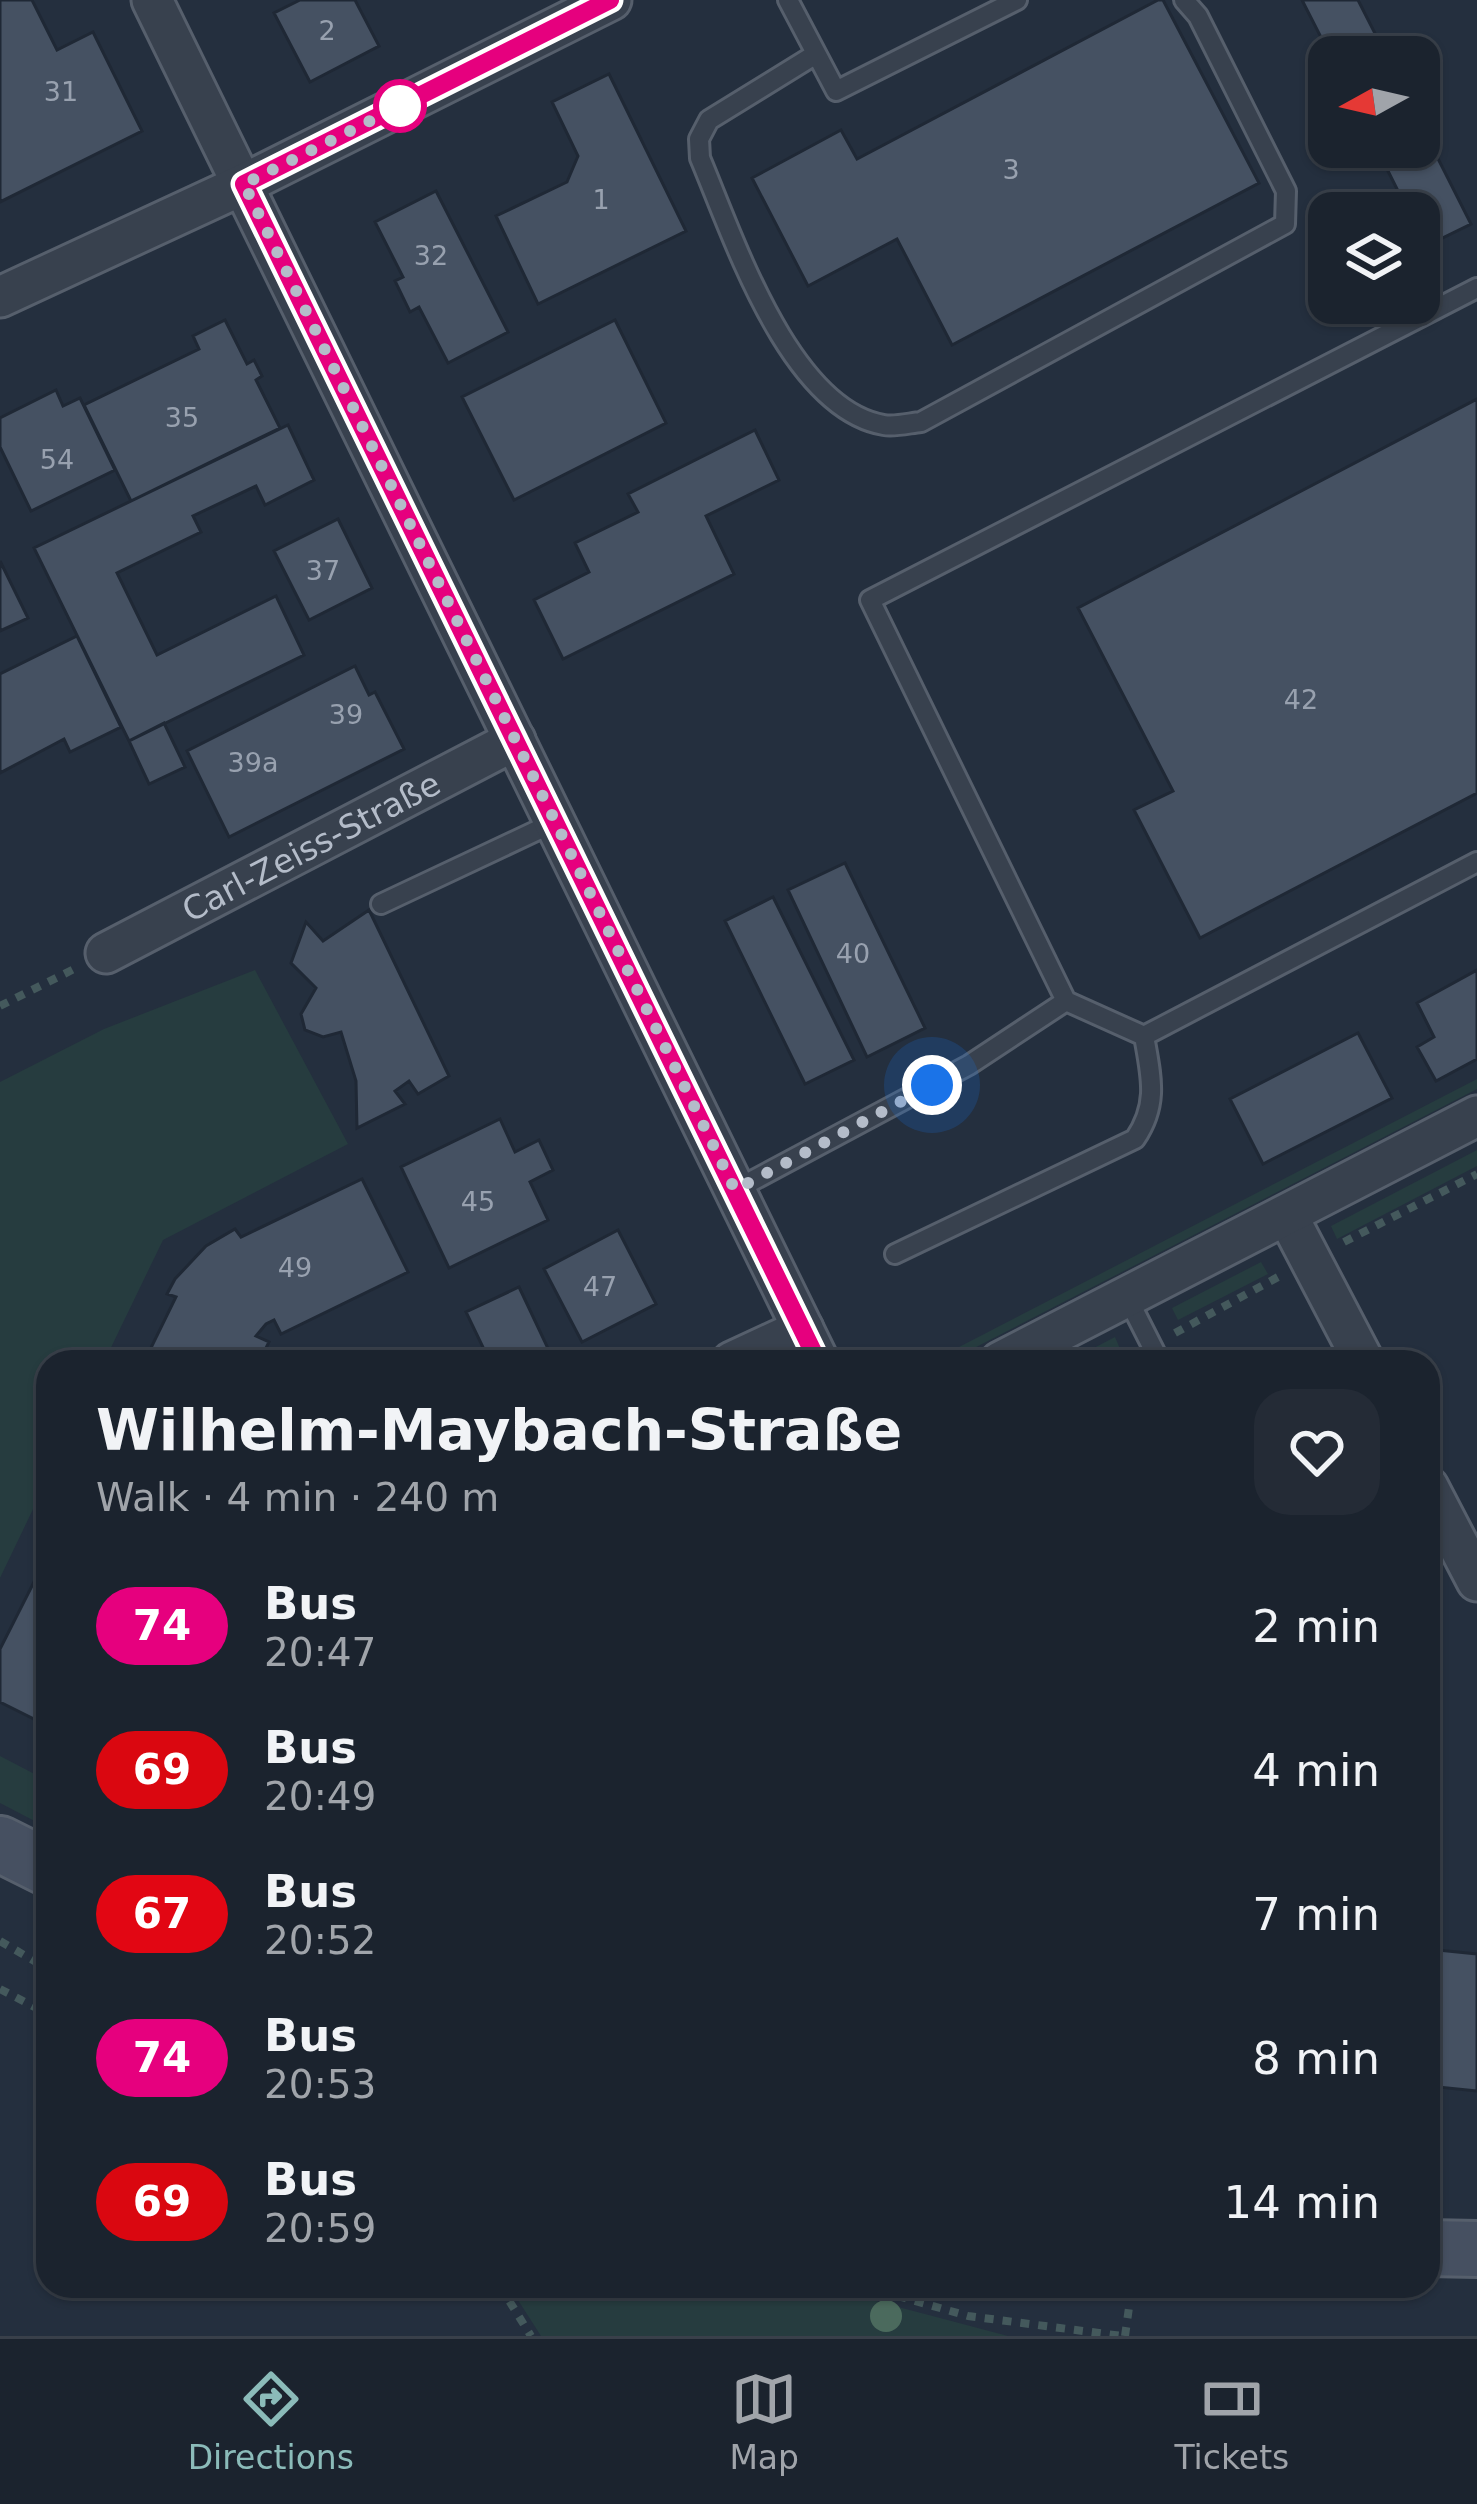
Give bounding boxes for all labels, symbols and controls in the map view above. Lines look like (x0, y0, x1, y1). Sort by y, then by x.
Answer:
house number: 2 (318, 15, 336, 46)
north arrow (1308, 36, 1440, 168)
map controls (1308, 36, 1440, 324)
house number: 31 (44, 76, 78, 107)
unlabelled marker (375, 81, 425, 131)
house number: 3 (1002, 154, 1020, 185)
house number: 1 (592, 184, 610, 215)
button: layers (1308, 192, 1440, 324)
house number: 32 (414, 240, 448, 271)
house number: 35 (165, 402, 199, 433)
house number: 54 (40, 444, 74, 475)
house number: 37 (306, 555, 340, 586)
house number: 42 (1284, 684, 1318, 715)
house number: 39 (329, 699, 363, 730)
house number: 39a (228, 747, 278, 778)
street label: Carl-Zeiss-Straße (175, 763, 446, 929)
house number: 40 (836, 938, 870, 969)
your location (902, 1055, 962, 1115)
house number: 45 (461, 1186, 495, 1217)
house number: 49 (278, 1252, 312, 1283)
house number: 47 (583, 1271, 617, 1302)
button: heart (1254, 1389, 1380, 1515)
text: Wilhelm-Maybach-Straße (96, 1397, 902, 1463)
text: Walk · 4 min · 240 m (96, 1475, 499, 1520)
text: Bus (264, 1577, 357, 1630)
text: 2 min (1252, 1600, 1380, 1653)
text: 74 (133, 1601, 191, 1650)
text: 20:47 (264, 1630, 376, 1675)
text: Bus (264, 1721, 357, 1774)
text: 4 min (1252, 1744, 1380, 1797)
text: 69 (133, 1745, 191, 1794)
text: 20:49 (264, 1774, 376, 1819)
text: Bus (264, 1865, 357, 1918)
text: 7 min (1252, 1888, 1380, 1941)
text: 67 (133, 1889, 191, 1938)
text: 20:52 (264, 1918, 376, 1963)
text: Bus (264, 2009, 357, 2062)
text: 8 min (1252, 2032, 1380, 2085)
text: 74 (133, 2033, 191, 2082)
text: 20:53 (264, 2062, 376, 2107)
text: Bus (264, 2153, 357, 2206)
text: 14 min (1224, 2176, 1380, 2229)
text: 69 (133, 2177, 191, 2226)
text: 20:59 (264, 2206, 376, 2251)
tab: Directions (188, 2366, 354, 2477)
tab: Map (729, 2366, 799, 2477)
tab: Tickets (1174, 2366, 1289, 2477)

